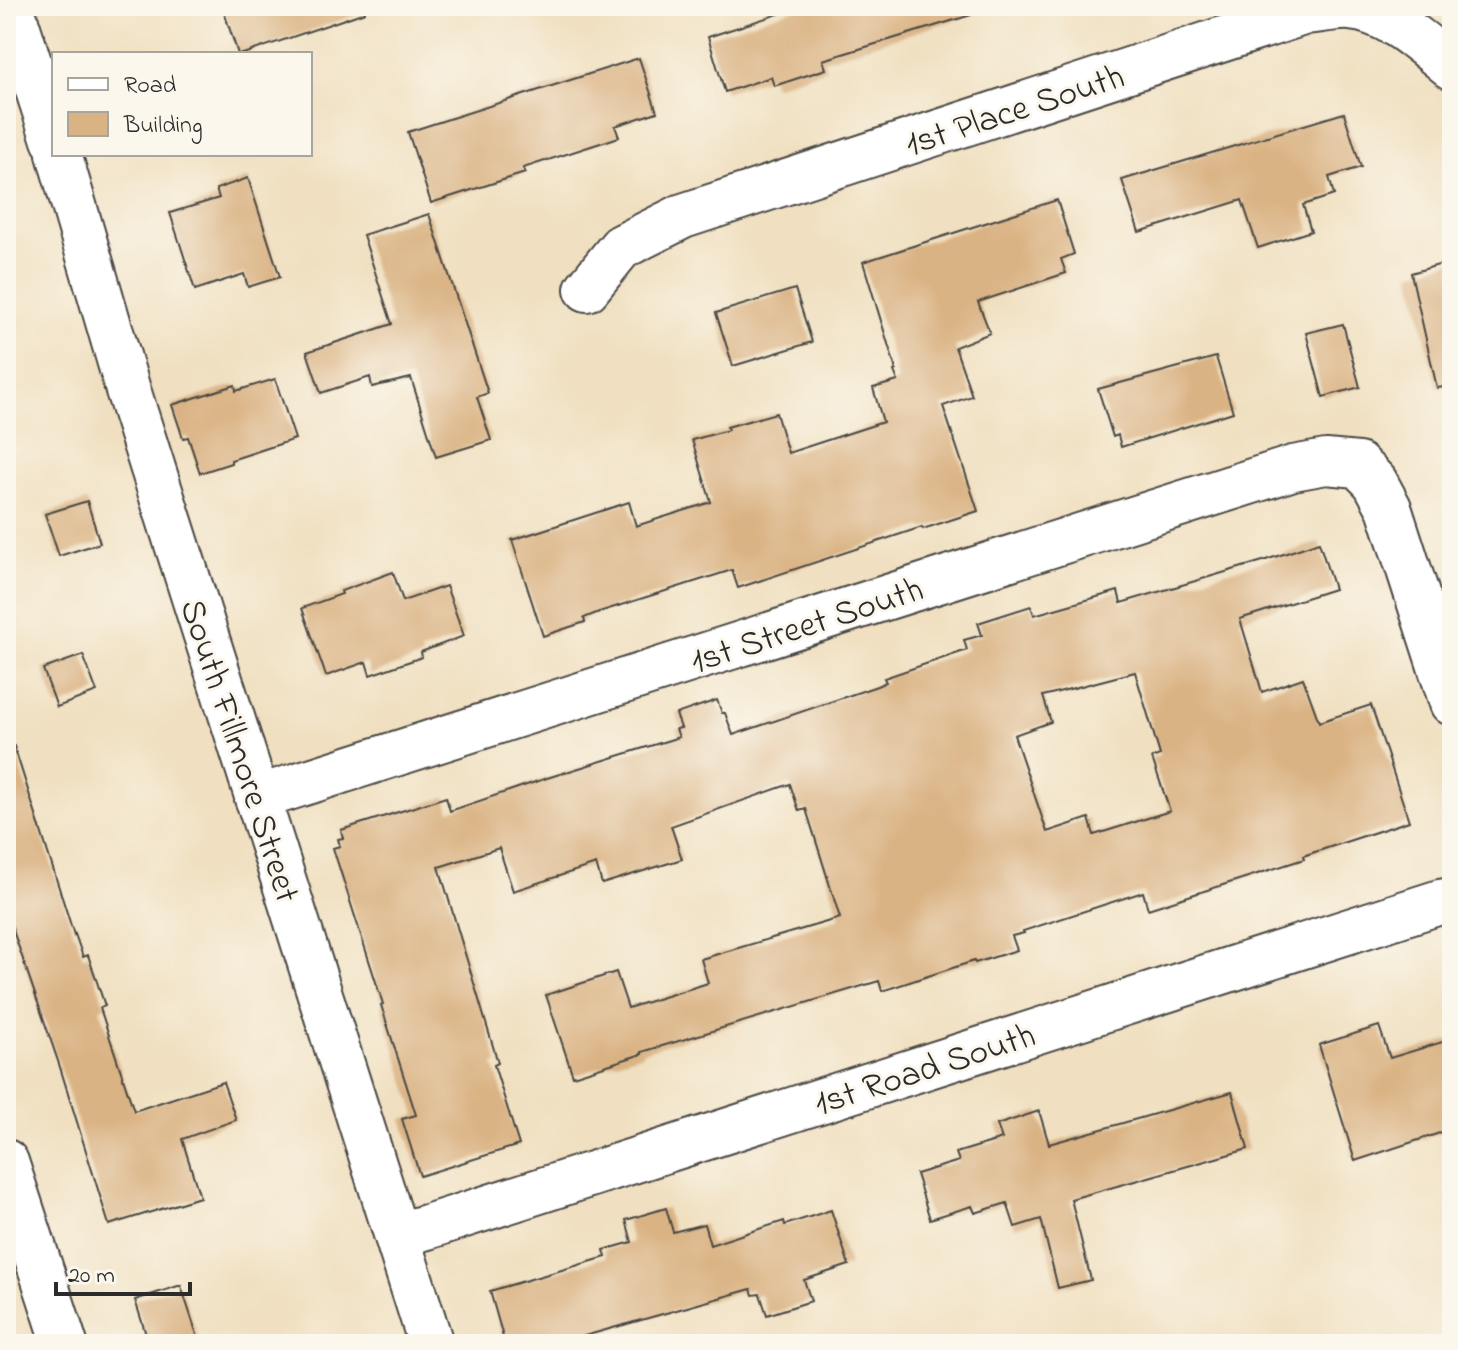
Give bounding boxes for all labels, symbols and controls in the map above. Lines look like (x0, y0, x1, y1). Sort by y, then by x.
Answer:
legend (52, 52, 312, 156)
street label: 1st Place South (899, 52, 1132, 173)
text: Road (124, 69, 177, 104)
text: Building (123, 109, 203, 144)
street label: 1st Street South (684, 565, 931, 690)
street label: South Fillmore Street (164, 593, 312, 910)
street label: 1st Road South (808, 1011, 1043, 1132)
scale bar (56, 1246, 190, 1296)
text: 20 m (68, 1259, 115, 1294)

